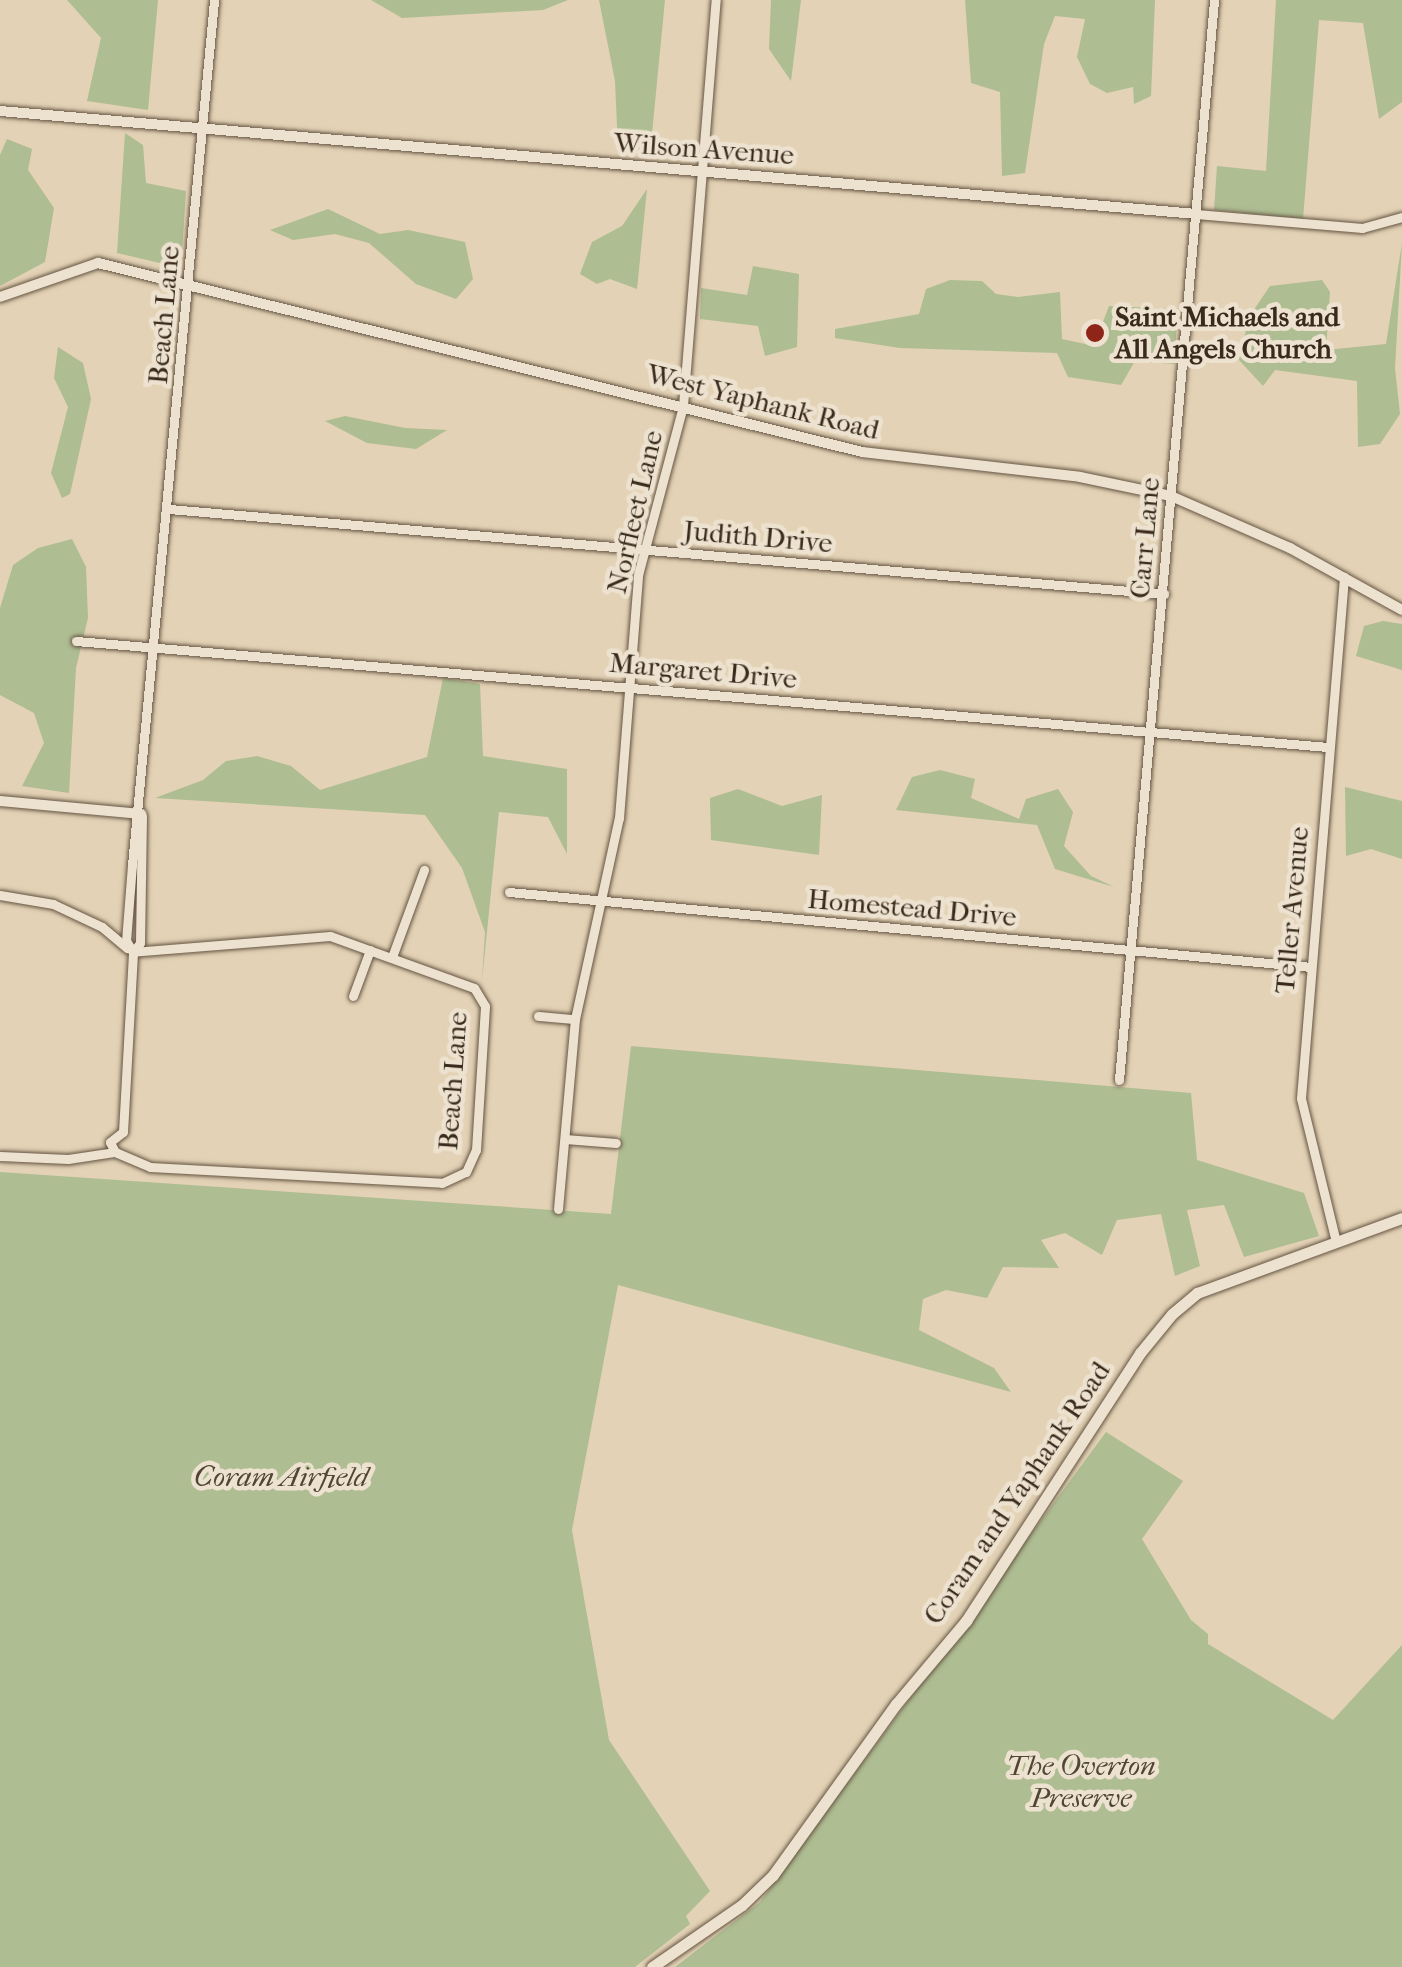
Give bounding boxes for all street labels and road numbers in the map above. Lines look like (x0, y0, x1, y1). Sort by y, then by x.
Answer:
street label: Wilson Avenue (613, 126, 795, 172)
street label: Beach Lane (141, 244, 187, 386)
street label: West Yaphank Road (643, 357, 883, 447)
street label: Norfleet Lane (600, 427, 670, 597)
street label: Carr Lane (1123, 476, 1167, 600)
street label: Judith Drive (682, 514, 834, 560)
street label: Margaret Drive (608, 646, 798, 696)
street label: Teller Avenue (1268, 825, 1316, 995)
street label: Homestead Drive (806, 882, 1018, 934)
street label: Beach Lane (431, 1011, 475, 1151)
street label: Coram and Yaphank Road (916, 1355, 1118, 1631)

